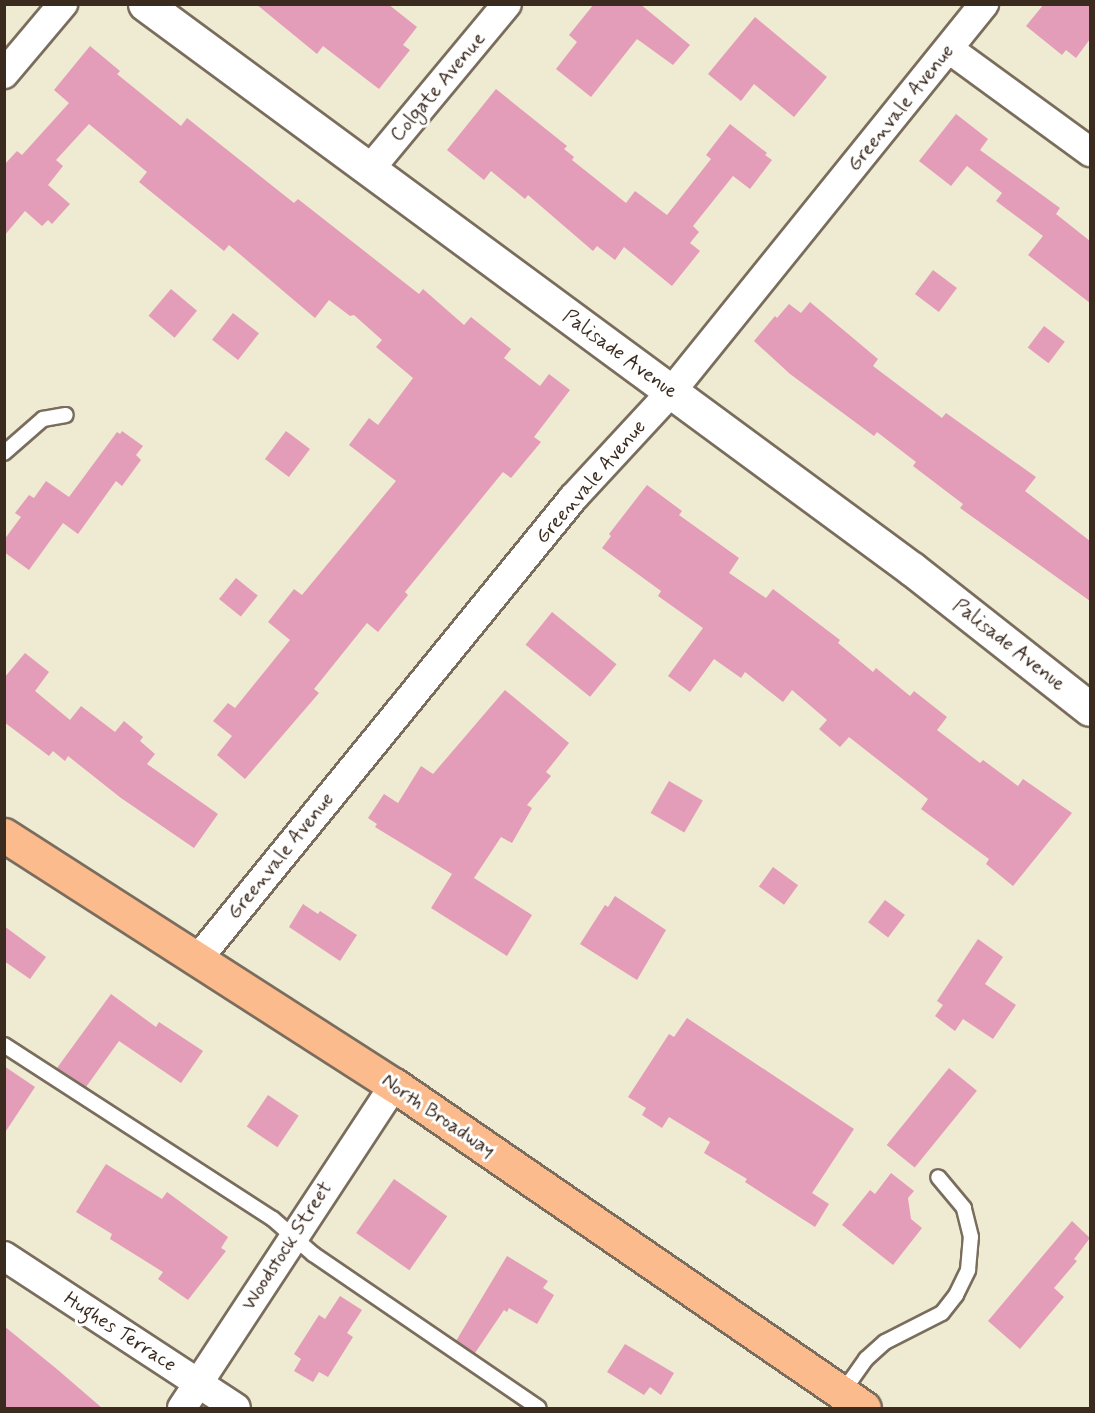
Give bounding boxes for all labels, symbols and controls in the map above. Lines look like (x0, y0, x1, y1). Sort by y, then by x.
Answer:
street label: Colgate Avenue (385, 27, 491, 147)
street label: Greenvale Avenue (842, 39, 960, 177)
street label: Palisade Avenue (557, 303, 683, 405)
street label: Greenvale Avenue (530, 414, 652, 550)
street label: Palisade Avenue (947, 593, 1071, 697)
street label: Greenvale Avenue (222, 787, 340, 925)
street label: North Broadway (377, 1069, 499, 1163)
street label: Woodstock Street (237, 1178, 337, 1314)
street label: Hughes Terrace (61, 1288, 179, 1376)

